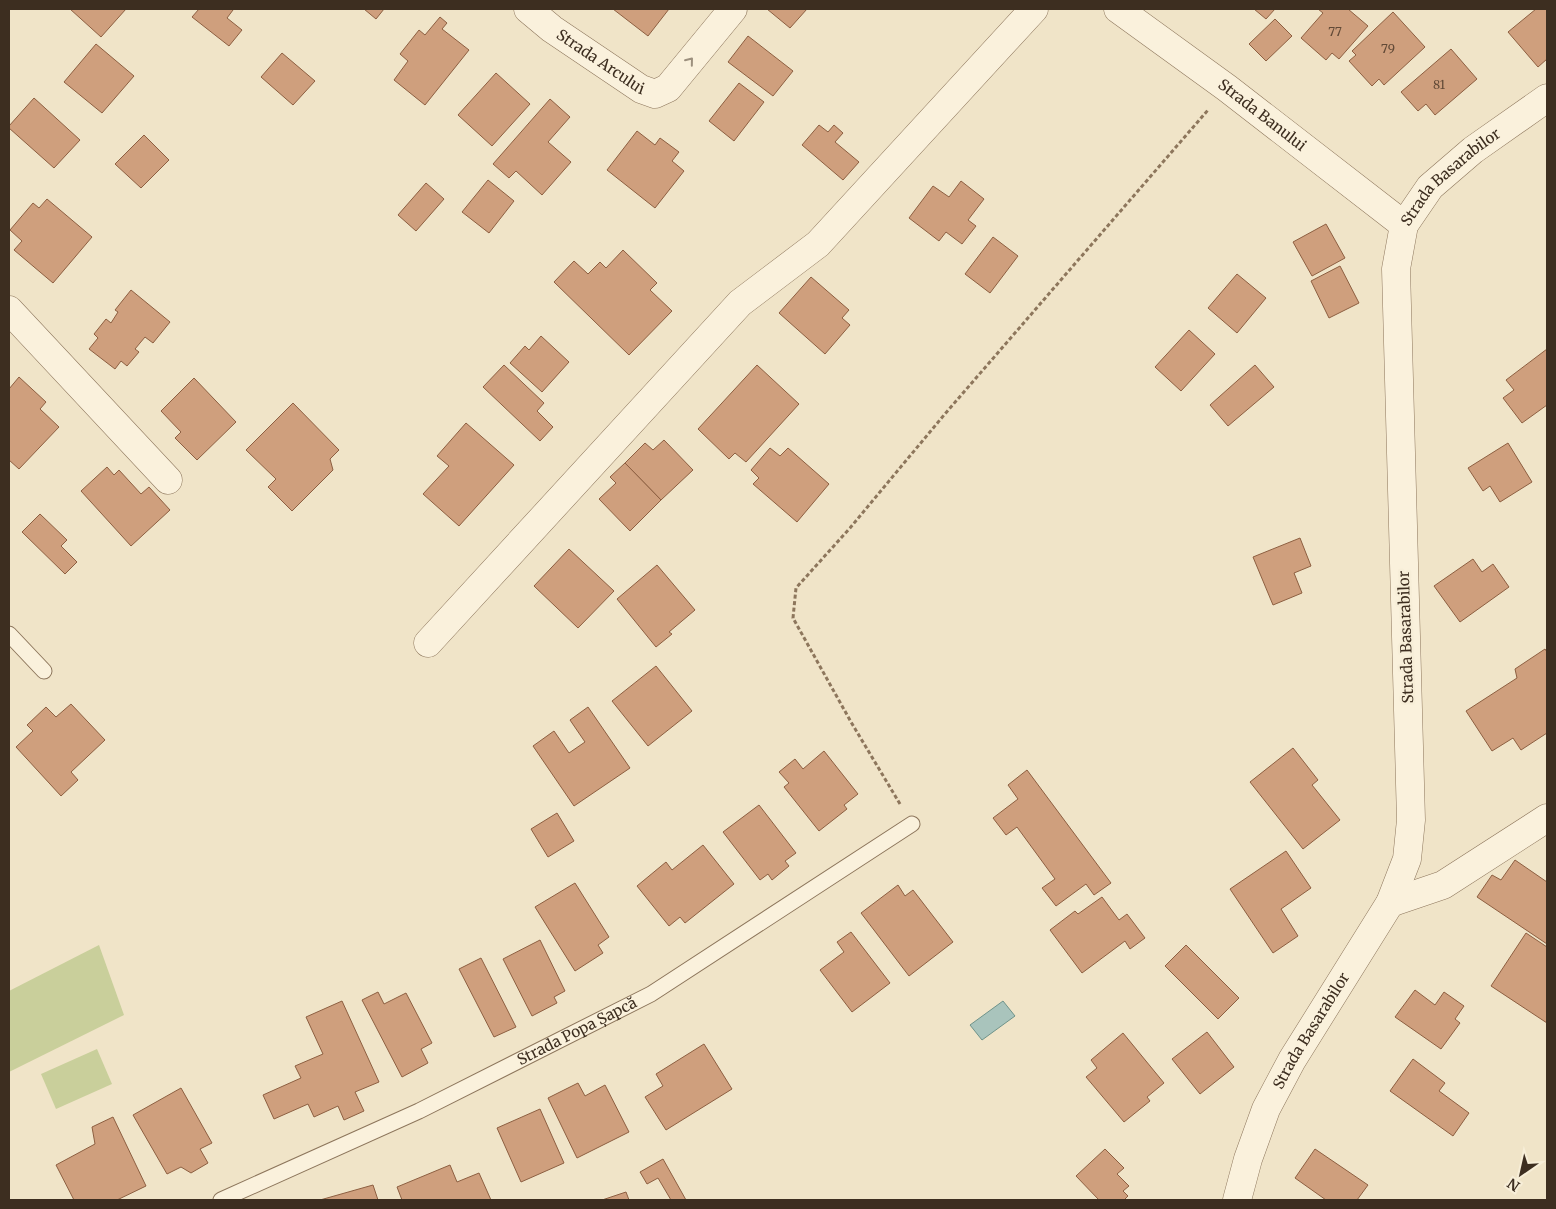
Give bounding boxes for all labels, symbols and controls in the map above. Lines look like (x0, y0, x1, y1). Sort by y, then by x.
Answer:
house number: 77 (1328, 24, 1342, 39)
street label: Strada Arcului (553, 25, 647, 98)
house number: 79 (1381, 41, 1395, 56)
one-way arrow (684, 58, 692, 67)
street label: Strada Banului (1215, 75, 1310, 155)
house number: 81 (1433, 77, 1446, 92)
street label: Strada Basarabilor (1396, 124, 1504, 229)
street label: Strada Basarabilor (1394, 570, 1417, 704)
street label: Strada Basarabilor (1268, 968, 1353, 1092)
street label: Strada Popa Șapcă (514, 993, 640, 1069)
north arrow (1496, 1149, 1546, 1199)
text: N (1504, 1174, 1523, 1195)

